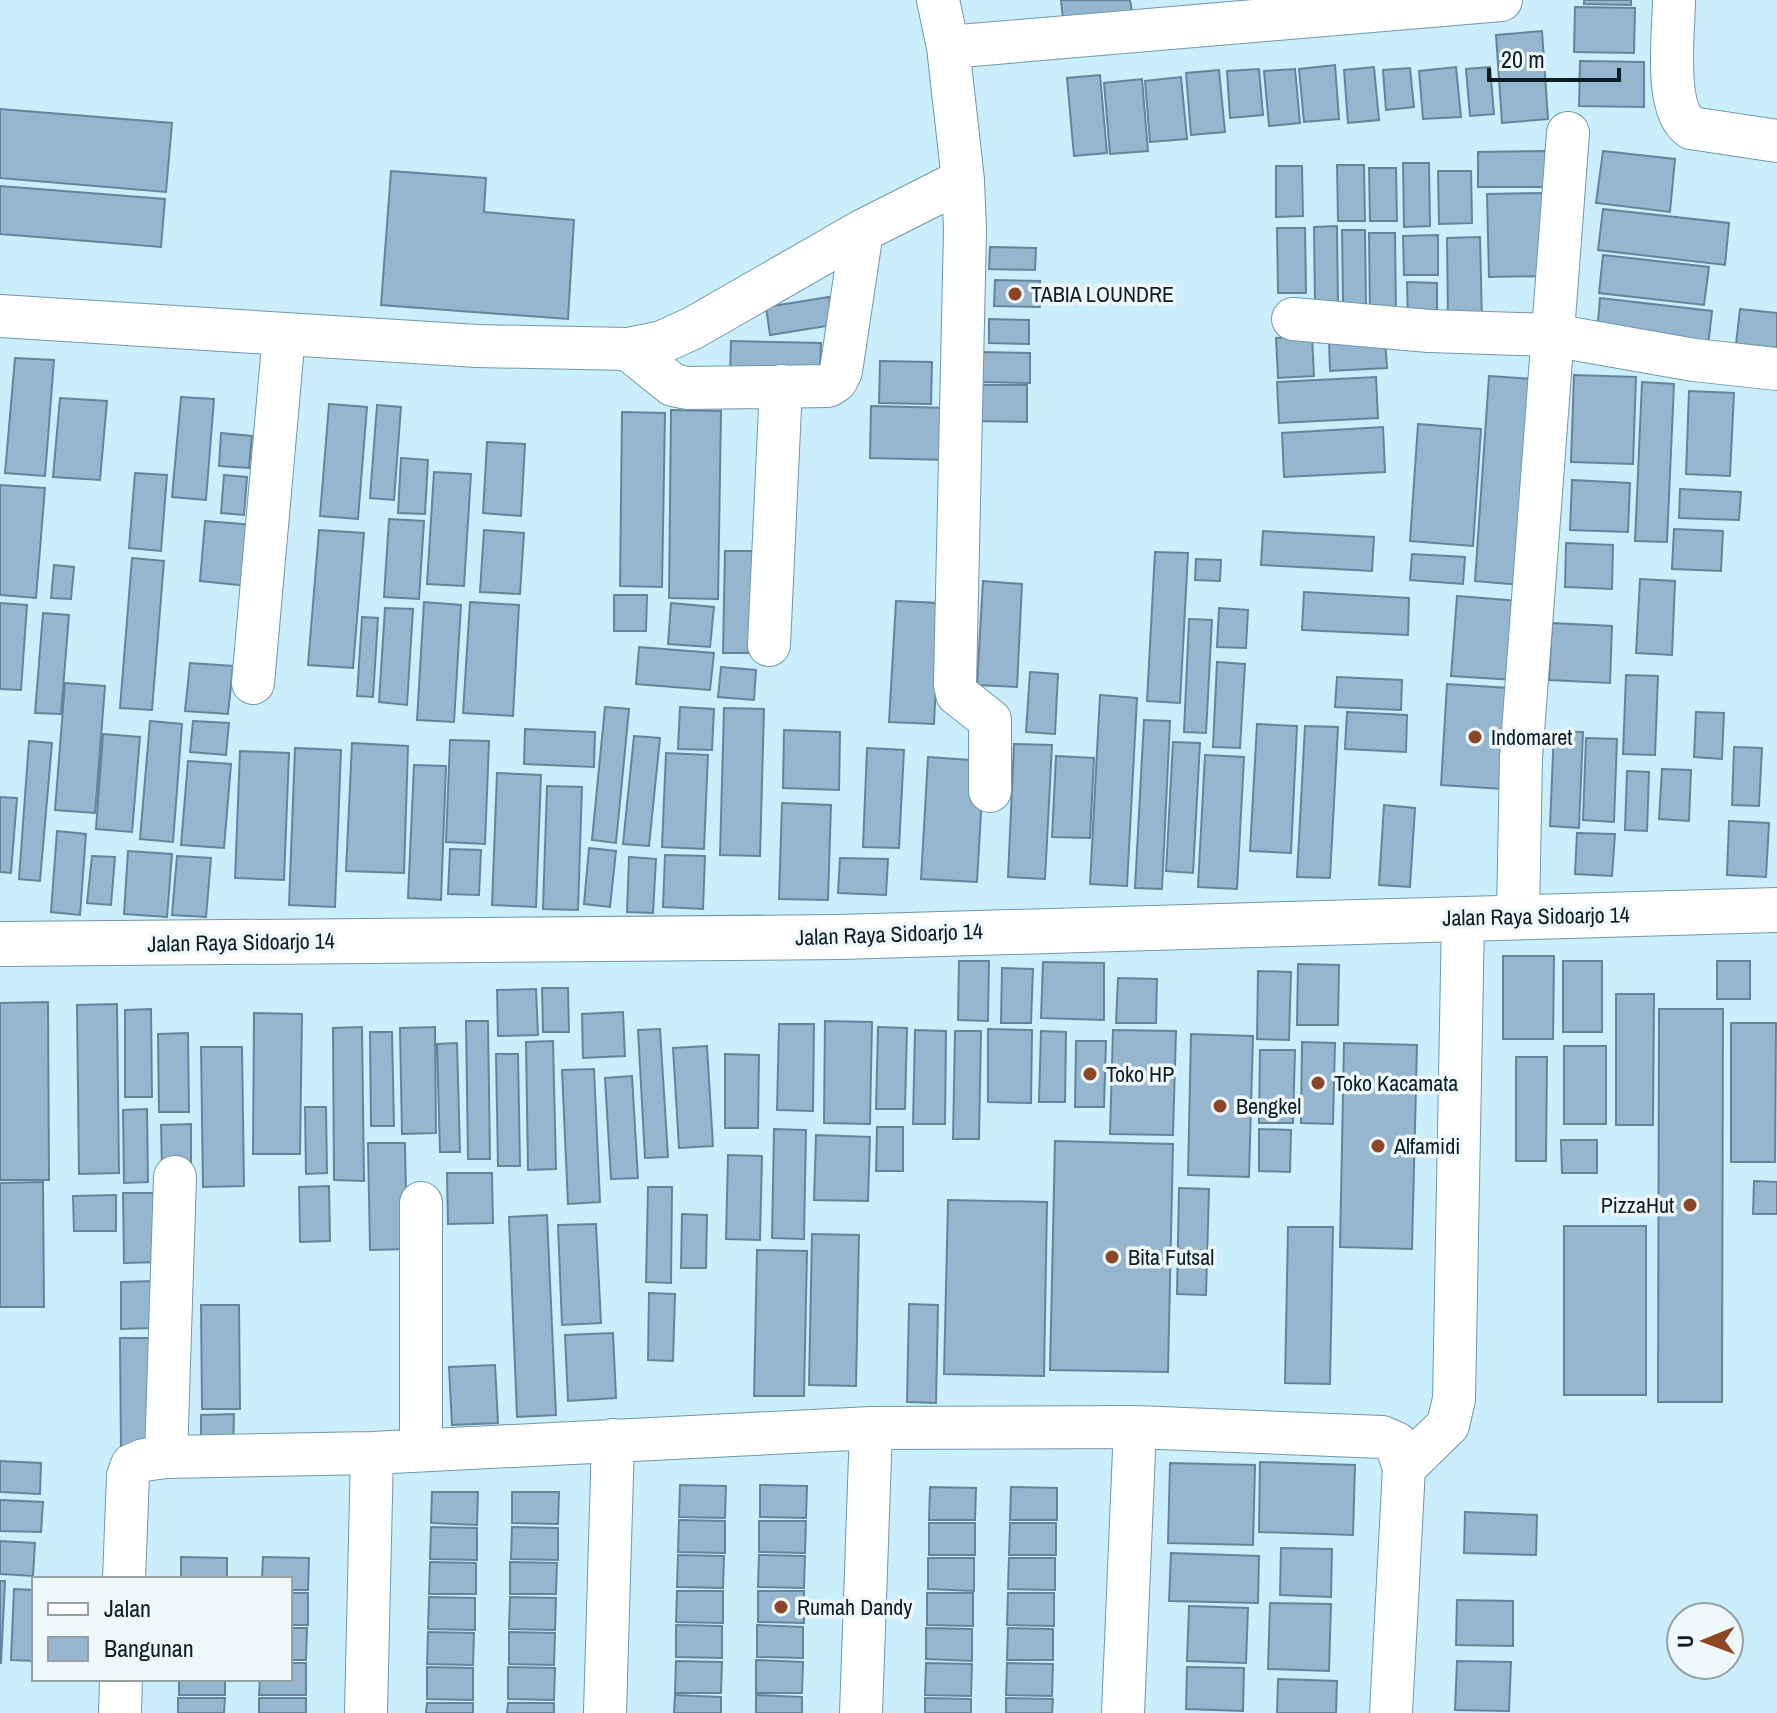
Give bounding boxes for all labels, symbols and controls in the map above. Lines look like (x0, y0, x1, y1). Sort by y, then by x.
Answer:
scale bar (1489, 32, 1619, 82)
text: 20 m (1501, 43, 1545, 75)
place label: TABIA LOUNDRE (1031, 279, 1174, 309)
marker: TABIA LOUNDRE (1006, 285, 1024, 303)
place label: Indomaret (1491, 722, 1572, 752)
marker: Indomaret (1466, 728, 1484, 746)
street label: Jalan Raya Sidoarjo 14 (1442, 899, 1630, 933)
street label: Jalan Raya Sidoarjo 14 (795, 916, 983, 952)
street label: Jalan Raya Sidoarjo 14 (147, 925, 335, 959)
place label: Toko HP (1106, 1059, 1174, 1089)
marker: Toko HP (1081, 1065, 1099, 1083)
place label: Toko Kacamata (1334, 1068, 1458, 1098)
marker: Toko Kacamata (1309, 1074, 1327, 1092)
place label: Bengkel (1236, 1091, 1301, 1121)
marker: Bengkel (1211, 1097, 1229, 1115)
place label: Alfamidi (1393, 1131, 1460, 1161)
marker: Alfamidi (1369, 1137, 1387, 1155)
place label: PizzaHut (1601, 1190, 1674, 1220)
marker: PizzaHut (1681, 1196, 1699, 1214)
place label: Bita Futsal (1128, 1242, 1214, 1272)
marker: Bita Futsal (1103, 1248, 1121, 1266)
legend (32, 1577, 292, 1681)
text: Jalan (104, 1592, 151, 1624)
place label: Rumah Dandy (797, 1592, 912, 1622)
marker: Rumah Dandy (772, 1598, 790, 1616)
north arrow (1665, 1601, 1745, 1681)
text: Bangunan (104, 1632, 194, 1664)
text: U (1670, 1635, 1700, 1648)

